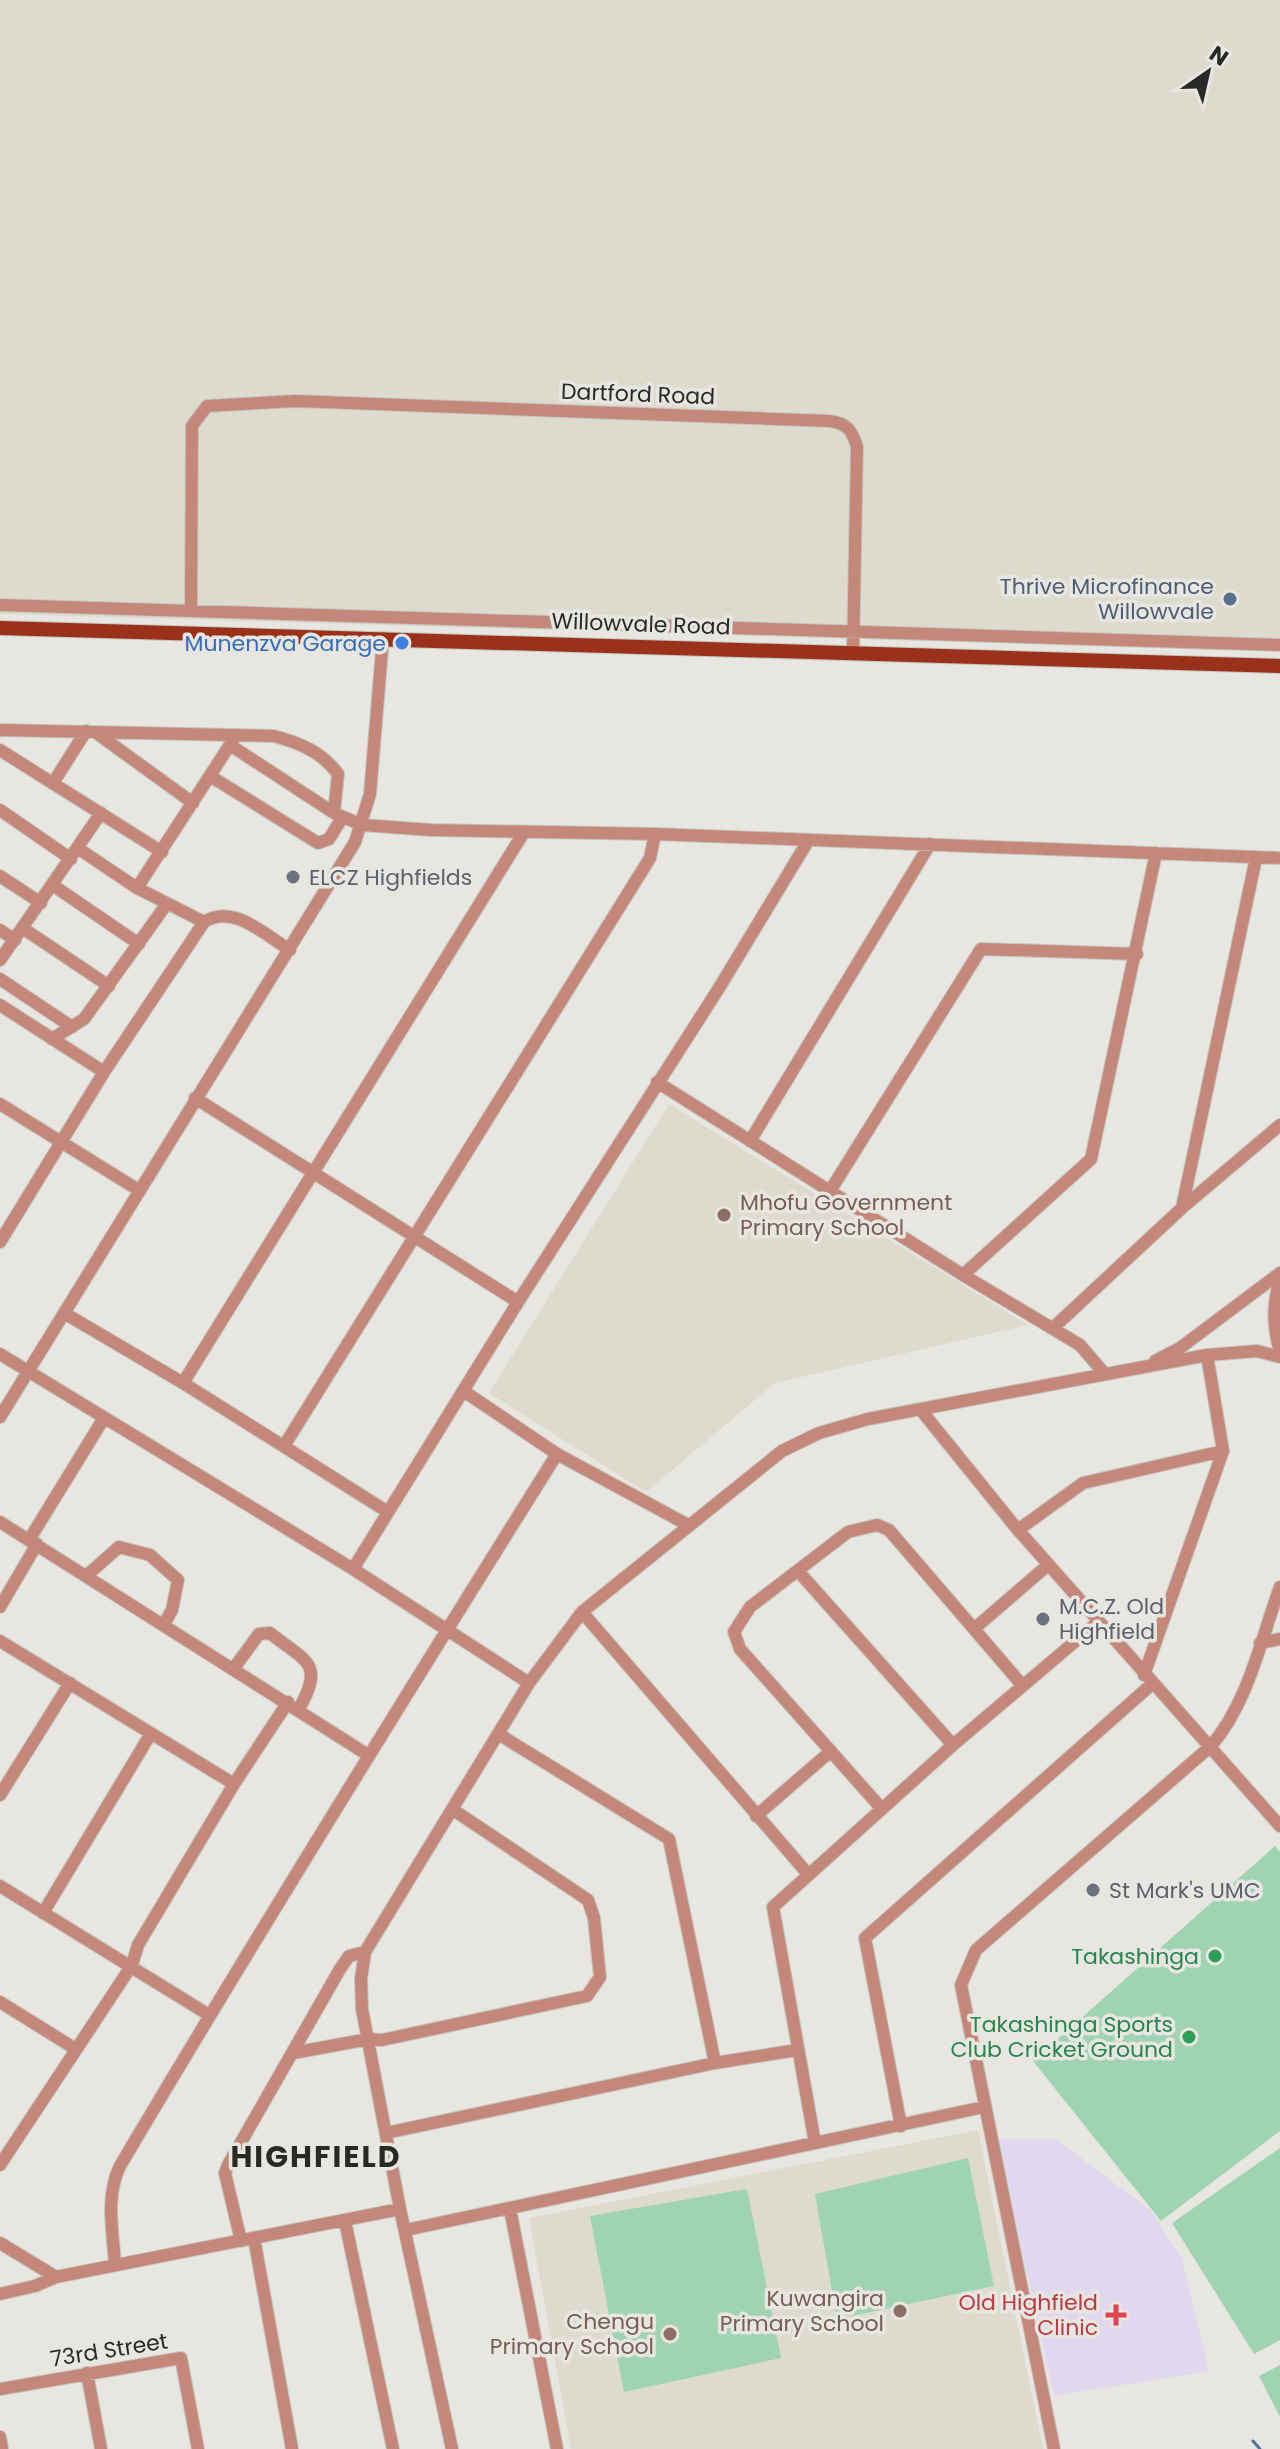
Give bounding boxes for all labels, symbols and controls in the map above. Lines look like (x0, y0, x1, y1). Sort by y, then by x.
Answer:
north arrow (1168, 32, 1248, 112)
text: N (1203, 38, 1234, 73)
street label: Dartford Road (560, 376, 716, 412)
place label: Thrive Microfinance Willowvale (1000, 571, 1214, 627)
marker: Thrive Microfinance Willowvale (1221, 590, 1239, 608)
street label: Willowvale Road (551, 605, 731, 643)
place label: Munenzva Garage (185, 628, 386, 659)
marker: Munenzva Garage (393, 634, 411, 652)
place label: ELCZ Highfields (309, 862, 472, 893)
marker: ELCZ Highfields (284, 868, 302, 886)
place label: Mhofu Government Primary School (740, 1187, 952, 1243)
marker: Mhofu Government Primary School (715, 1206, 733, 1224)
place label: M.C.Z. Old Highfield (1059, 1591, 1164, 1647)
marker: M.C.Z. Old Highfield (1034, 1610, 1052, 1628)
place label: St Mark's UMC (1109, 1875, 1261, 1906)
marker: St Mark's UMC (1084, 1881, 1102, 1899)
place label: Takashinga (1071, 1941, 1199, 1972)
marker: Takashinga (1206, 1947, 1224, 1965)
place label: Takashinga Sports Club Cricket Ground (951, 2009, 1173, 2065)
marker: Takashinga Sports Club Cricket Ground (1180, 2028, 1198, 2046)
district label: HIGHFIELD (230, 2135, 402, 2178)
place label: Kuwangira Primary School (720, 2283, 884, 2339)
place label: Old Highfield Clinic (958, 2287, 1098, 2343)
marker: Kuwangira Primary School (891, 2302, 909, 2320)
marker: Old Highfield Clinic (1105, 2304, 1127, 2326)
place label: Chengu Primary School (490, 2306, 654, 2362)
street label: 73rd Street (48, 2325, 170, 2375)
marker: Chengu Primary School (661, 2325, 679, 2343)

